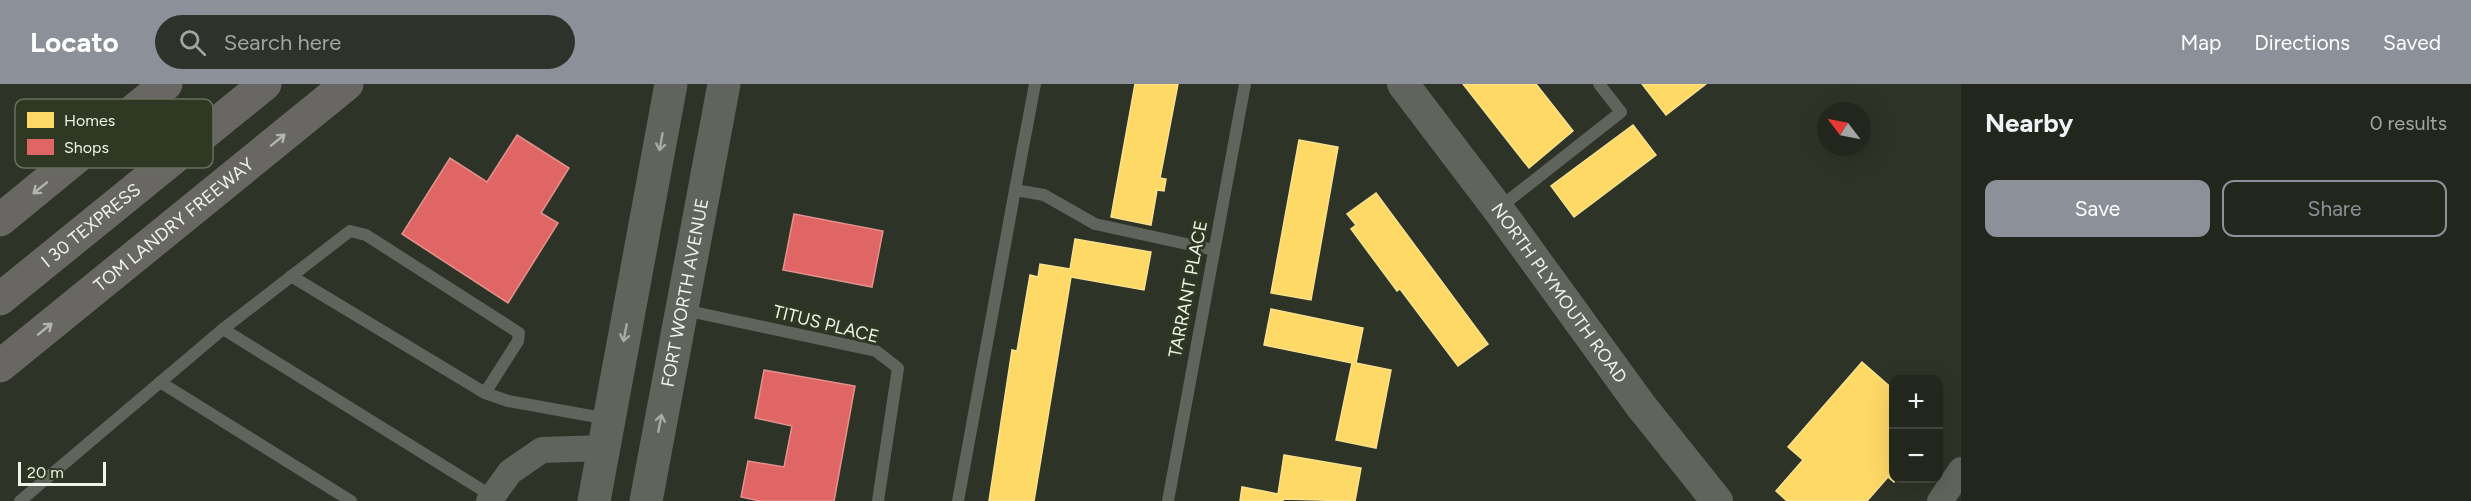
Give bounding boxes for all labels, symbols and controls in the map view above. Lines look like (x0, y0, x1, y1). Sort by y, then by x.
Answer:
search box (155, 15, 575, 69)
text: Locato (30, 25, 119, 59)
icon: search (176, 26, 209, 59)
text: Search here (224, 29, 341, 56)
text: Map (2180, 30, 2221, 55)
text: Directions (2254, 30, 2350, 55)
text: Saved (2383, 30, 2441, 55)
legend (15, 99, 213, 168)
north arrow (1817, 102, 1871, 156)
text: Nearby (1985, 107, 2073, 139)
text: Homes (64, 111, 115, 130)
text: 0 results (2370, 111, 2447, 135)
one-way arrow (655, 131, 666, 151)
one-way arrow (270, 133, 285, 147)
text: Shops (64, 138, 109, 157)
street label: TOM LANDRY FREEWAY (89, 153, 258, 296)
street label: I 30 TEXPRESS (37, 179, 145, 272)
button: Save (1985, 180, 2210, 237)
button: Share (2222, 180, 2447, 237)
one-way arrow (32, 181, 48, 194)
street label: FORT WORTH AVENUE (657, 196, 713, 389)
street label: NORTH PLYMOUTH ROAD (1486, 199, 1632, 387)
street label: TARRANT PLACE (1164, 219, 1212, 359)
street label: TITUS PLACE (771, 300, 881, 348)
one-way arrow (37, 323, 53, 336)
one-way arrow (619, 323, 630, 343)
map controls (1889, 375, 1943, 483)
button: + (1889, 375, 1943, 429)
one-way arrow (655, 414, 666, 433)
button: − (1889, 429, 1943, 483)
scale bar (18, 459, 106, 486)
text: 20 m (27, 463, 64, 482)

